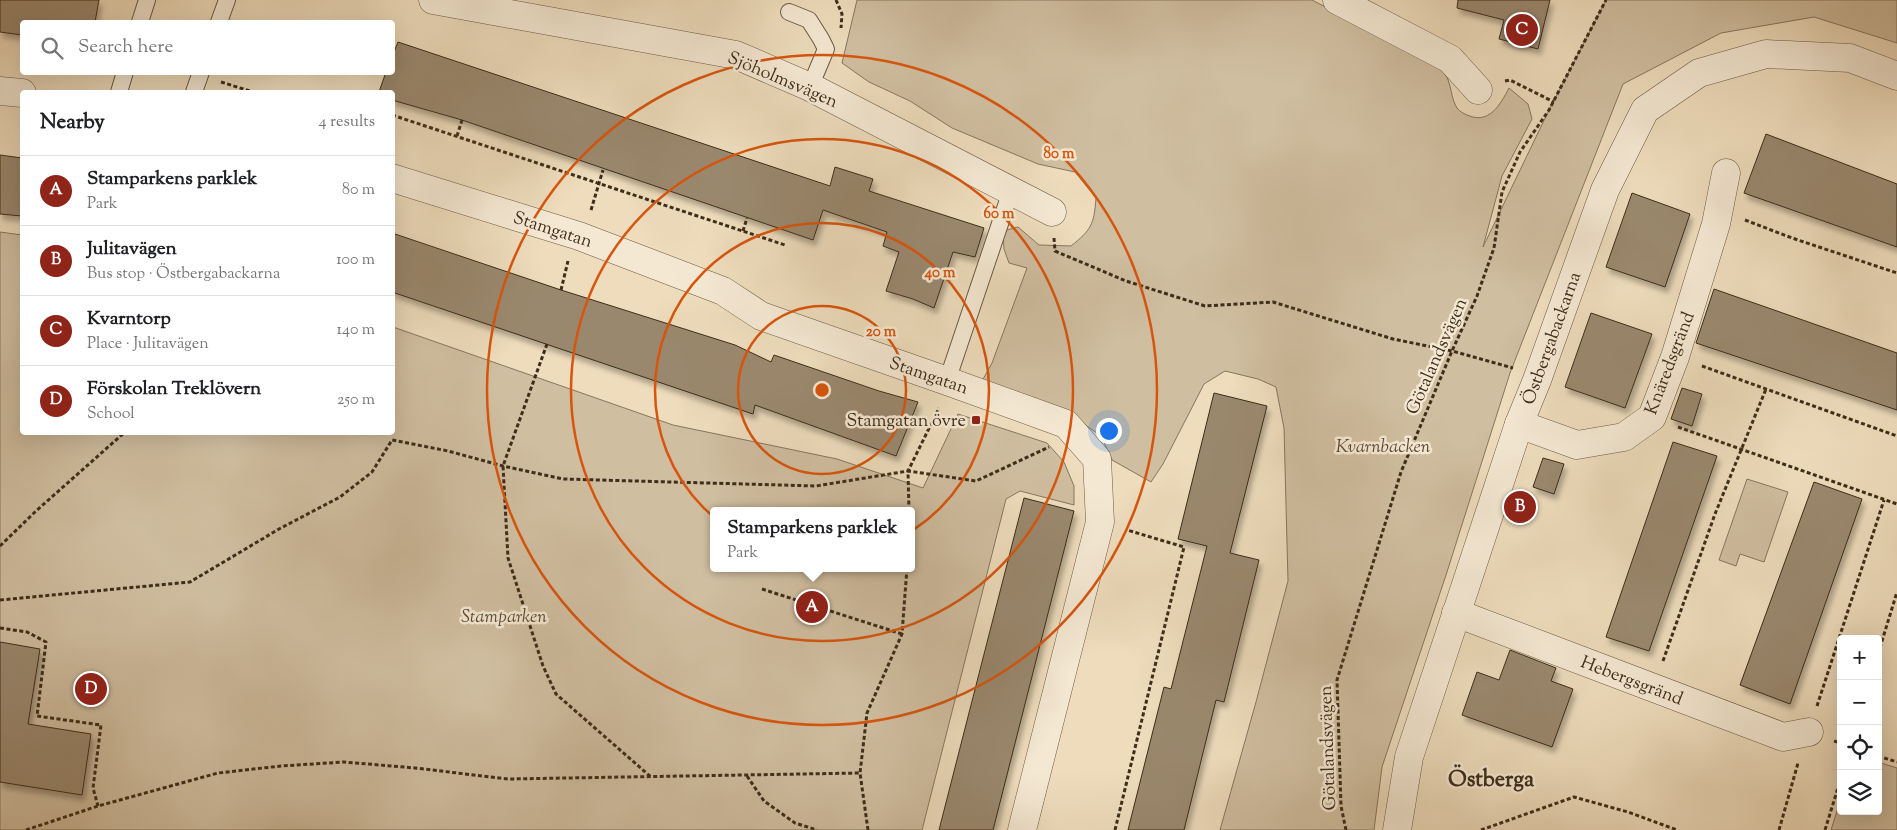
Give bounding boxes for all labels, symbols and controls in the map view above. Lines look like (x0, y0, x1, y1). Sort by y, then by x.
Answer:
pin: C (1506, 11, 1538, 49)
search box (20, 20, 395, 75)
icon: search (38, 34, 66, 62)
text: Search here (78, 34, 173, 61)
street label: Sjöholmsvägen (723, 46, 842, 116)
text: Nearby (40, 108, 105, 138)
text: 4 results (319, 111, 375, 134)
text: 80 m (1043, 144, 1075, 165)
text: Stamparkens parklek (87, 166, 257, 193)
text: A (50, 179, 63, 202)
text: 80 m (342, 179, 375, 202)
text: Park (87, 193, 118, 216)
text: 60 m (984, 204, 1015, 225)
street label: Stamgatan (509, 206, 596, 256)
text: Julitavägen (87, 236, 177, 263)
text: B (51, 249, 61, 272)
text: 100 m (336, 249, 375, 272)
text: Bus stop · Östbergabackarna (87, 263, 280, 286)
text: 40 m (924, 263, 956, 284)
street label: Östbergabackarna (1517, 269, 1589, 409)
street label: Götalandsvägen (1401, 294, 1475, 419)
text: Kvarntorp (87, 306, 171, 333)
street label: Knäredsgränd (1639, 308, 1702, 419)
text: C (50, 319, 62, 342)
text: 140 m (337, 319, 375, 342)
text: 20 m (866, 322, 897, 343)
text: Place · Julitavägen (87, 333, 209, 356)
street label: Stamgatan (885, 351, 972, 403)
text: Förskolan Treklövern (87, 376, 261, 403)
centre of rings (813, 381, 831, 399)
text: D (50, 389, 62, 412)
text: 250 m (337, 389, 375, 412)
text: School (87, 403, 135, 426)
place label: Stamgatan övre (846, 409, 966, 435)
marker: Stamgatan övre (970, 414, 982, 426)
your location (1096, 418, 1122, 444)
park label: Kvarnbacken (1336, 435, 1431, 461)
pin: B (1504, 488, 1536, 526)
popup (710, 507, 915, 572)
text: Stamparkens parklek (727, 515, 898, 542)
text: Park (727, 542, 758, 565)
pin: A (796, 588, 828, 626)
park label: Stamparken (461, 605, 547, 631)
map controls (1837, 635, 1882, 815)
button: + (1837, 635, 1882, 680)
street label: Hebergsgränd (1576, 650, 1686, 713)
pin: D (75, 670, 107, 708)
button: − (1837, 680, 1882, 725)
street label: Götalandsvägen (1314, 685, 1344, 811)
button: locate (1837, 725, 1882, 770)
district label: Östberga (1448, 764, 1535, 797)
button: layers (1837, 770, 1882, 815)

